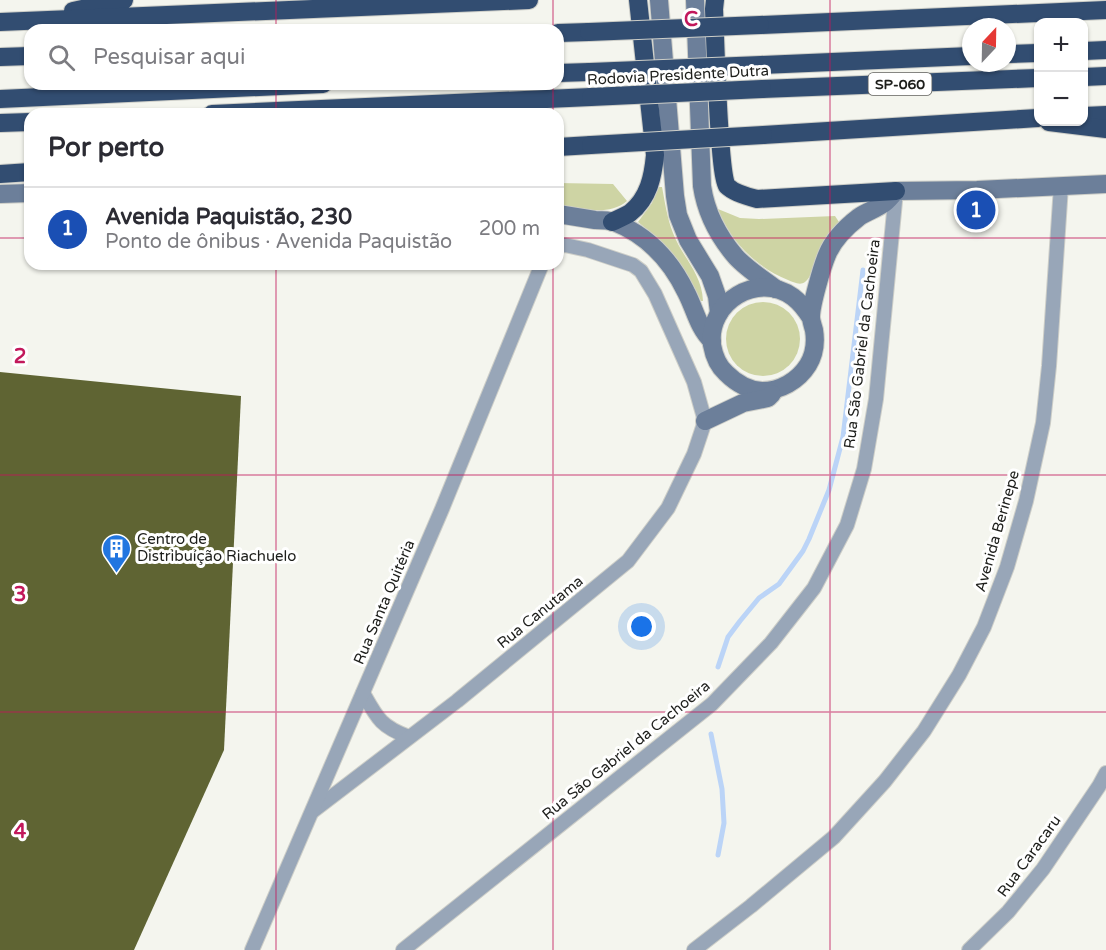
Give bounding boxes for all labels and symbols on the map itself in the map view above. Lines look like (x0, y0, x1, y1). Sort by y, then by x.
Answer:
text: C (684, 8, 698, 32)
north arrow (962, 18, 1016, 72)
street label: Rodovia Presidente Dutra (586, 61, 770, 89)
road number: SP-060 (868, 73, 932, 95)
pin: 1 (956, 188, 996, 232)
street label: Rua São Gabriel da Cachoeira (840, 238, 884, 450)
text: 2 (14, 345, 26, 369)
street label: Avenida Berinepe (971, 468, 1023, 594)
place label: Centro de Distribuíção Riachuelo (137, 530, 296, 565)
building icon: Centro de Distribuíção Riachuelo (100, 532, 132, 574)
street label: Rua Santa Quitéria (350, 537, 418, 667)
street label: Rua Canutama (493, 572, 587, 652)
text: 3 (14, 583, 26, 607)
your location (627, 612, 656, 641)
street label: Rua São Gabriel da Cachoeira (538, 677, 714, 823)
street label: Rua Caracaru (993, 812, 1065, 900)
text: 4 (14, 820, 27, 844)

